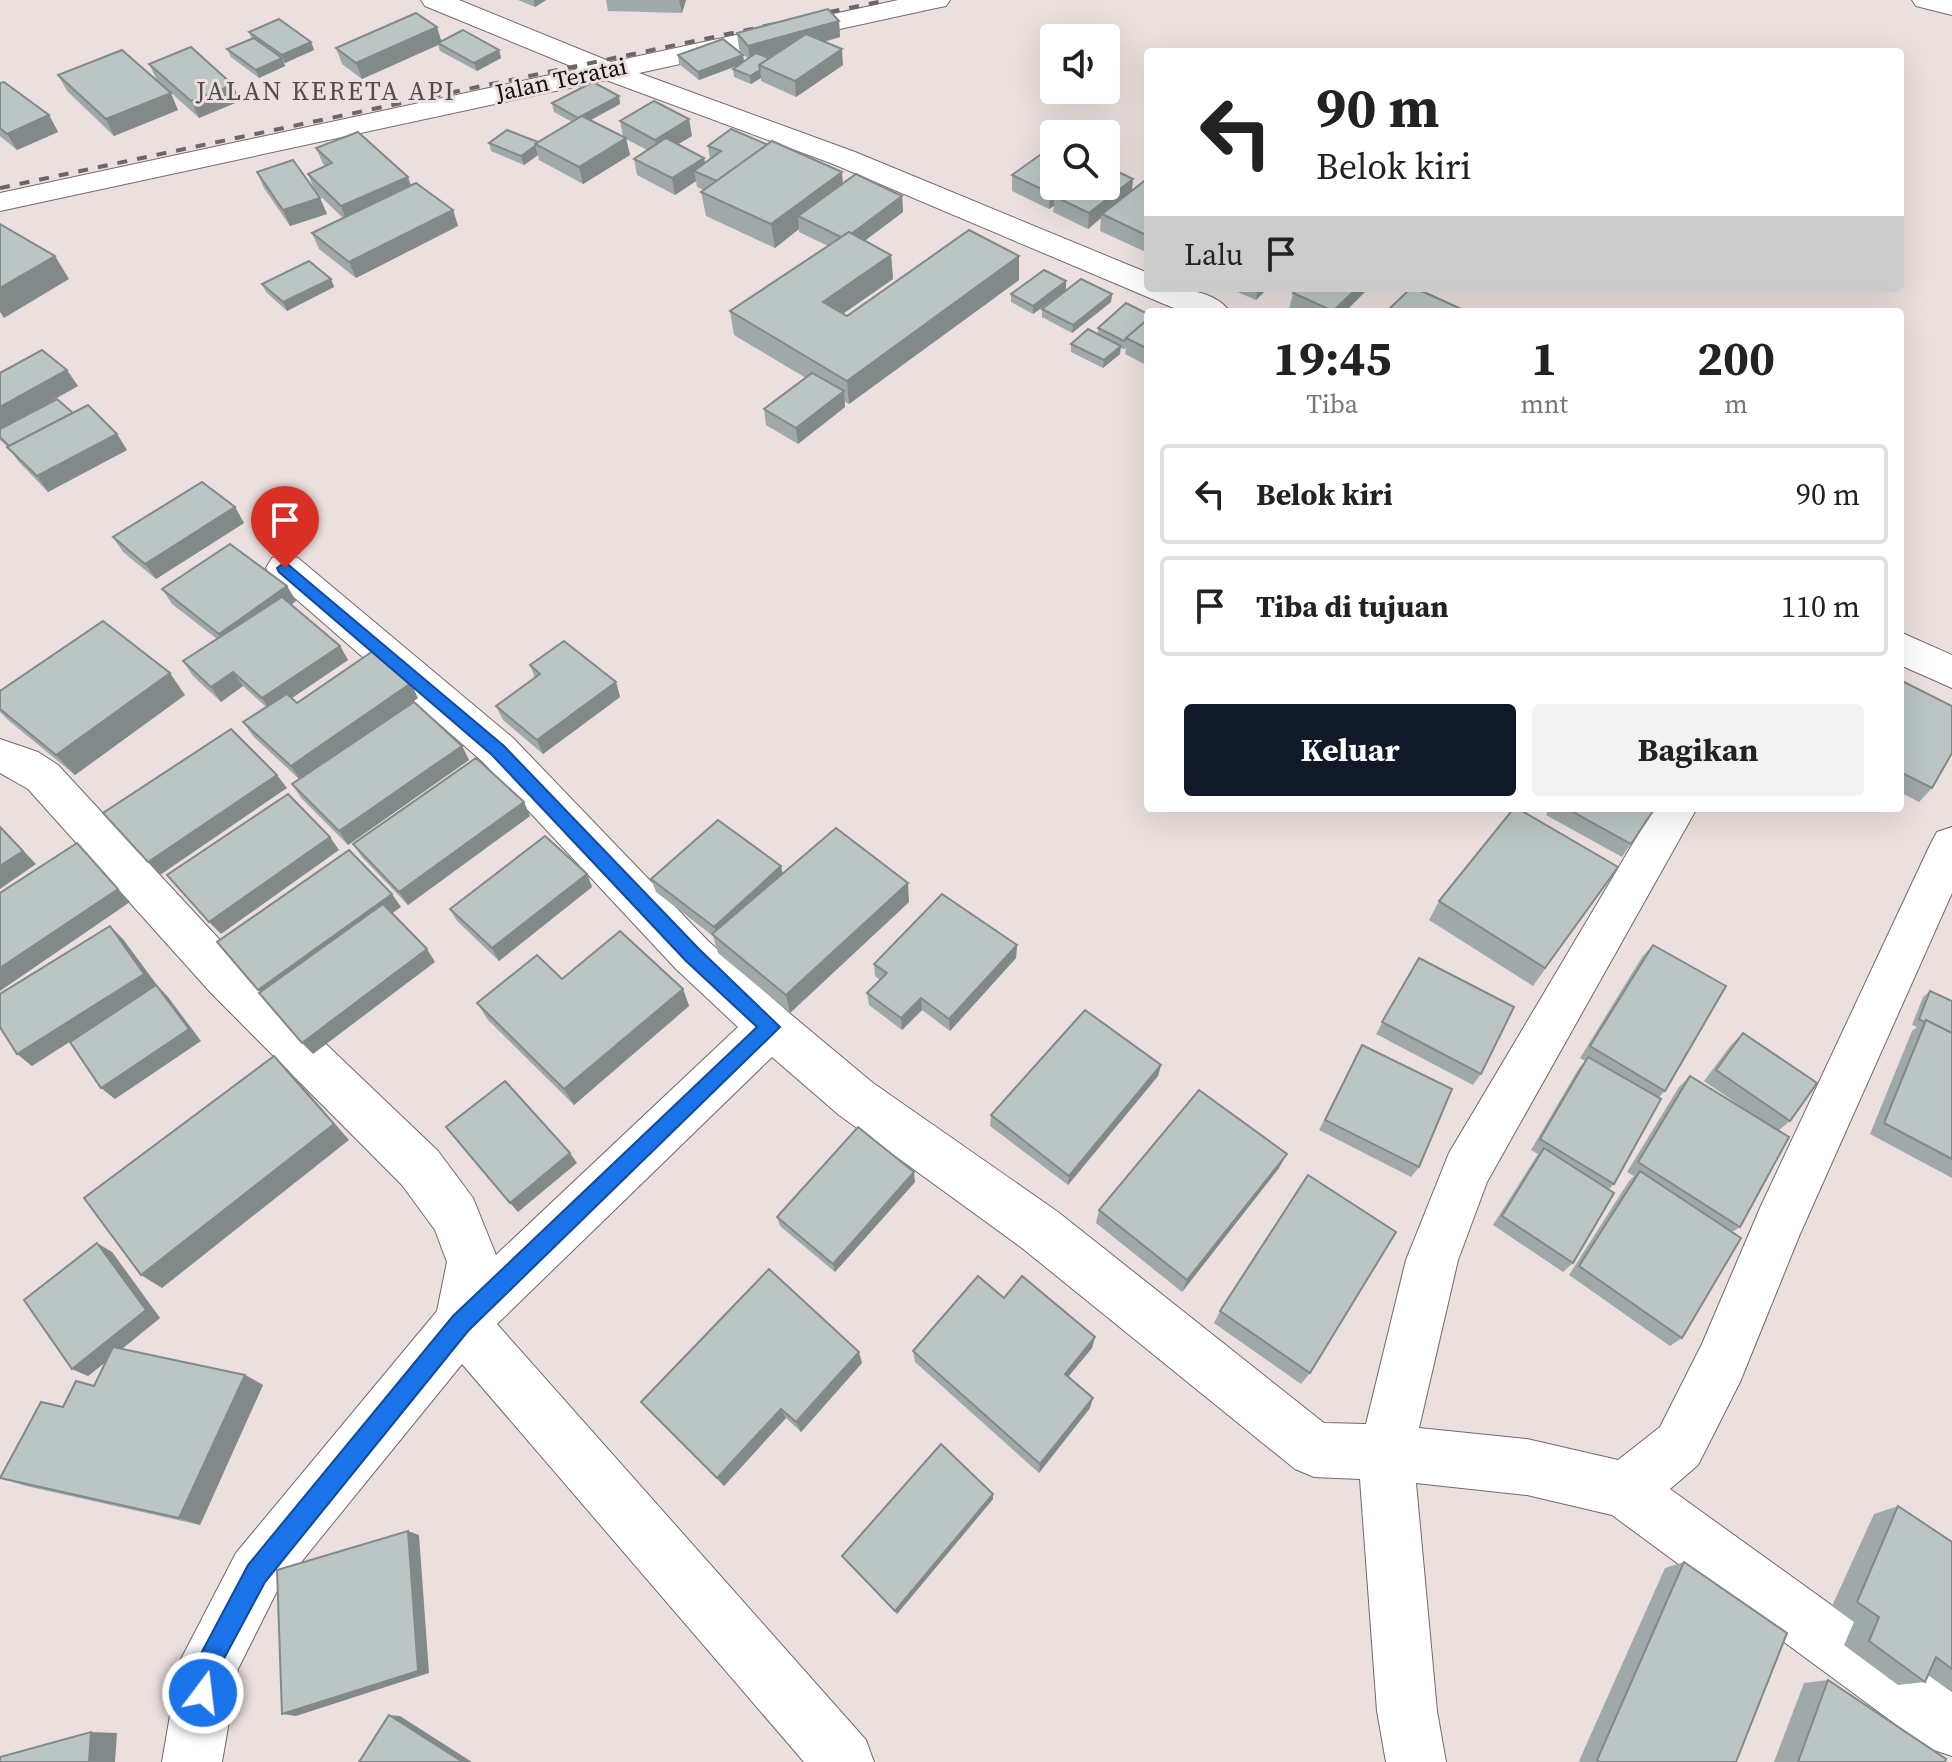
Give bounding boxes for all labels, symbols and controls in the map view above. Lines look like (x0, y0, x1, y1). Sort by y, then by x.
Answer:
map controls (1040, 24, 1120, 200)
button: sound (1040, 24, 1120, 104)
street label: Jalan Teratai (491, 49, 630, 109)
text: 90 m (1316, 69, 1439, 146)
district label: JALAN KERETA API (195, 73, 456, 109)
icon: left (1184, 80, 1288, 184)
button: search (1040, 120, 1120, 200)
text: Belok kiri (1316, 142, 1471, 191)
icon: arrive (1259, 232, 1303, 276)
text: Lalu (1184, 234, 1243, 275)
text: 19:45 (1273, 325, 1391, 391)
text: 1 (1531, 325, 1557, 391)
text: 200 (1697, 325, 1775, 391)
text: Tiba (1306, 386, 1358, 422)
text: mnt (1520, 386, 1568, 422)
text: m (1724, 386, 1748, 422)
icon: left (1188, 472, 1232, 516)
text: Belok kiri (1256, 474, 1393, 515)
text: 90 m (1796, 474, 1860, 515)
pin (251, 486, 319, 568)
icon: arrive (263, 498, 307, 542)
icon: arrive (1188, 584, 1232, 628)
text: Tiba di tujuan (1256, 586, 1449, 627)
text: 110 m (1781, 586, 1860, 627)
button: Keluar (1184, 704, 1516, 796)
button: Bagikan (1532, 704, 1864, 796)
position arrow (161, 1651, 245, 1735)

